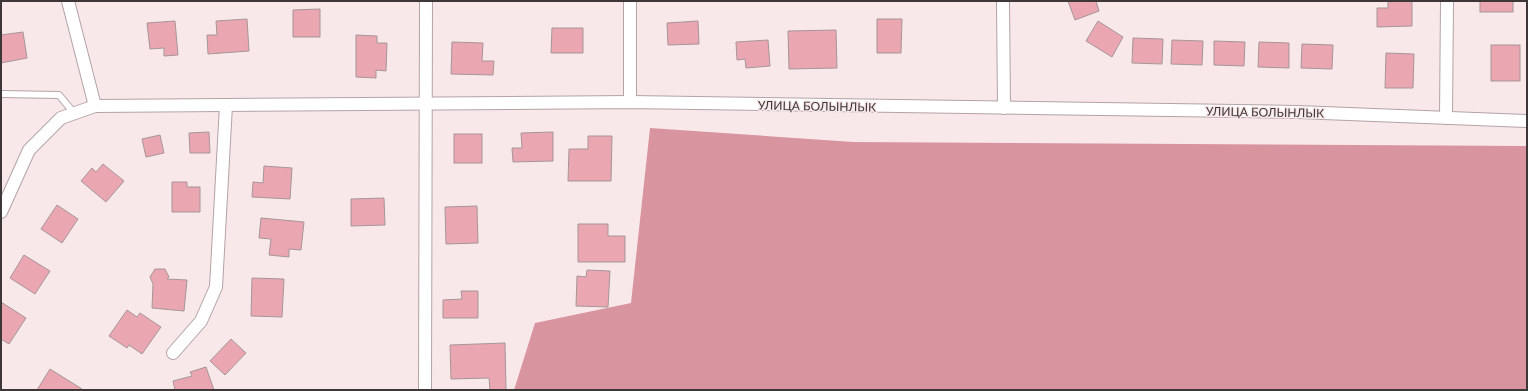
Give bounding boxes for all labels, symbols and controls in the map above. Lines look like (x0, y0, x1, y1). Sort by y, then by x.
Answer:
street label: УЛИЦА БОЛЫНЛЫК (758, 97, 876, 115)
street label: УЛИЦА БОЛЫНЛЫК (1206, 103, 1324, 121)

